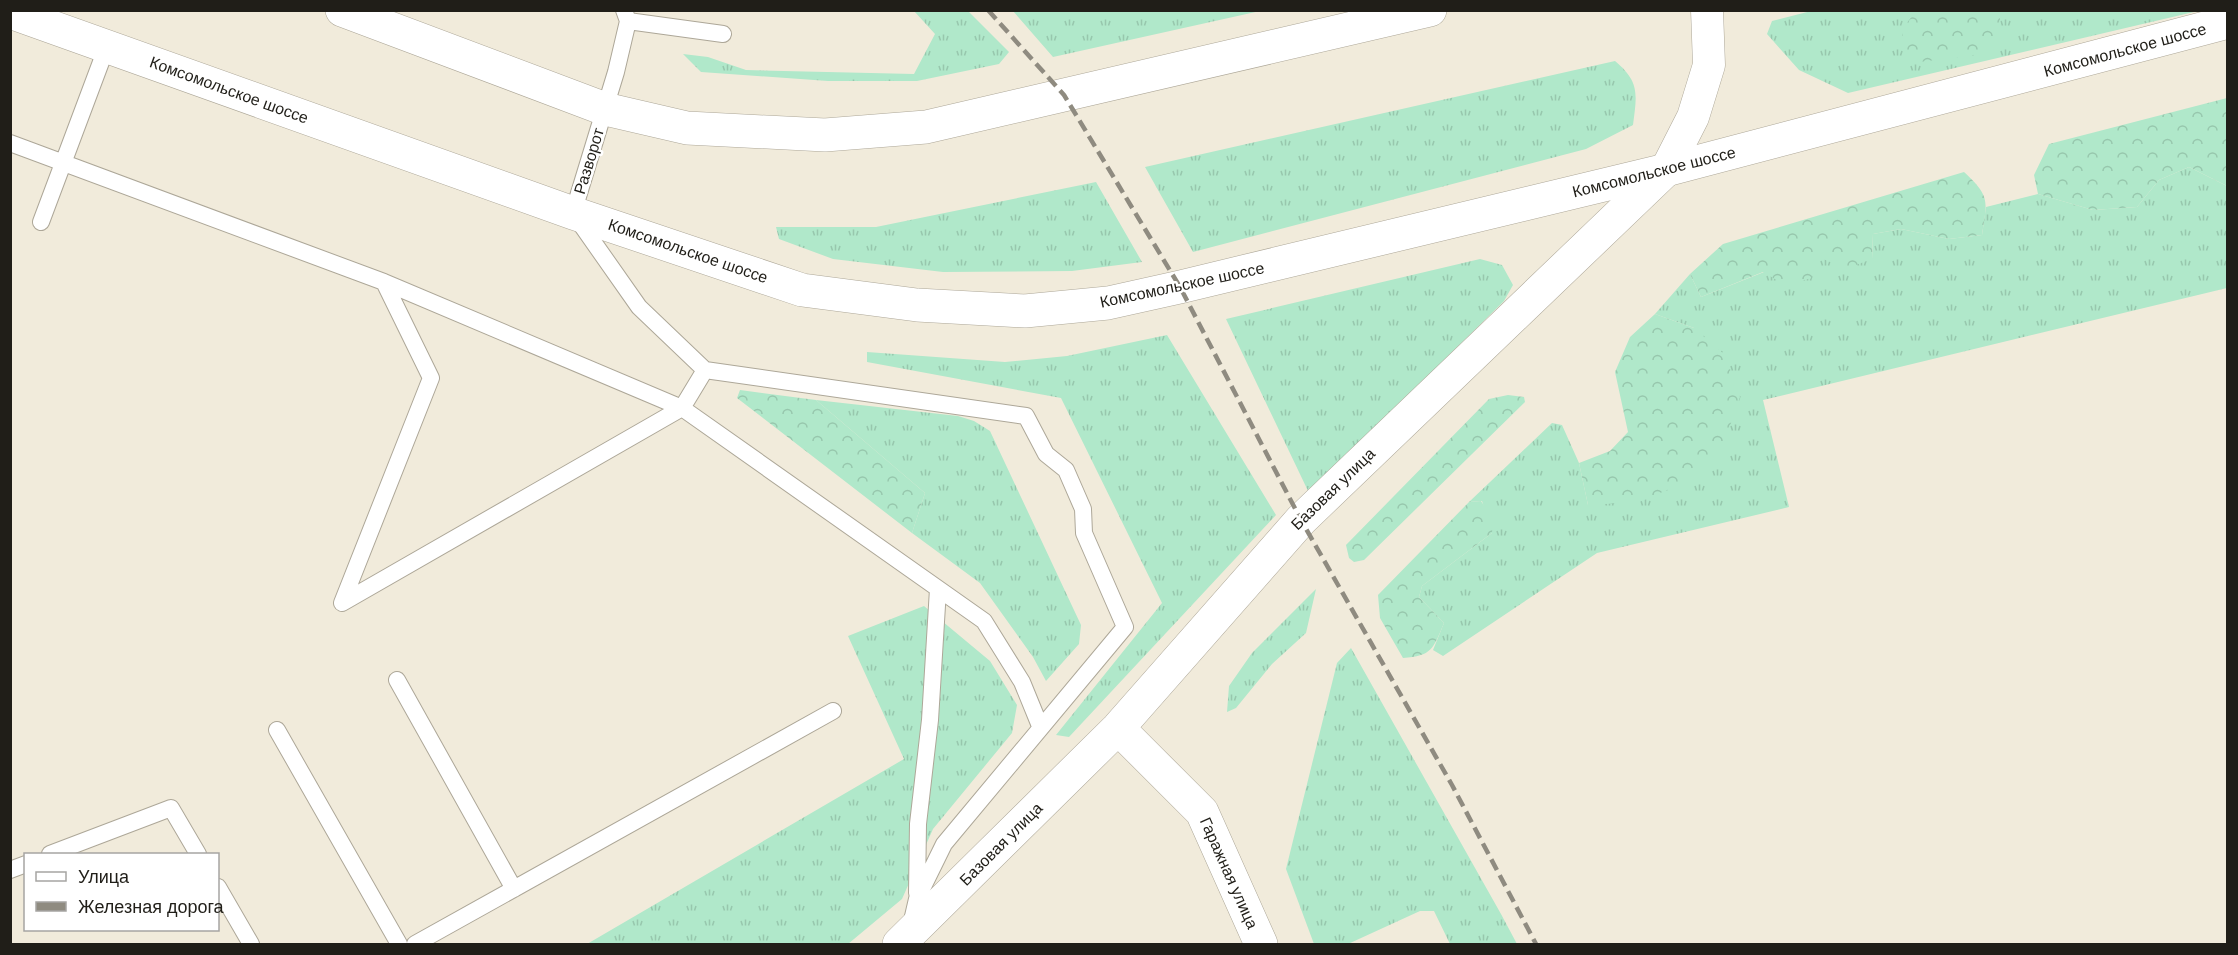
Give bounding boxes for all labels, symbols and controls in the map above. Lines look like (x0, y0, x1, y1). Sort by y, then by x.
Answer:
street label: Комсомольское шоссе (2042, 20, 2208, 80)
street label: Комсомольское шоссе (147, 53, 311, 127)
street label: Разворот (571, 125, 607, 196)
street label: Комсомольское шоссе (1571, 143, 1737, 201)
street label: Комсомольское шоссе (606, 216, 770, 286)
street label: Комсомольское шоссе (1098, 259, 1266, 311)
street label: Базовая улица (1288, 445, 1378, 533)
street label: Базовая улица (956, 799, 1046, 889)
street label: Гаражная улица (1197, 815, 1261, 931)
legend (24, 853, 219, 931)
text: Улица (78, 867, 130, 887)
text: Железная дорога (78, 897, 225, 917)

